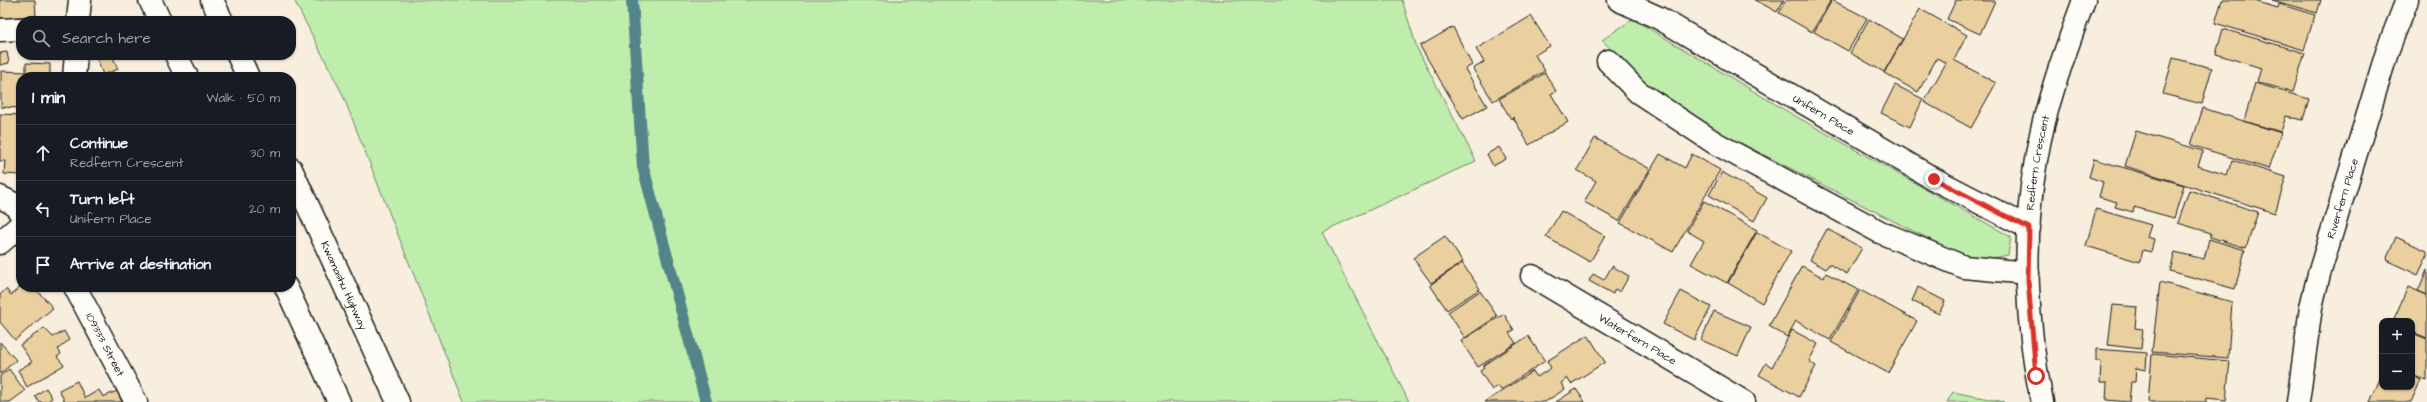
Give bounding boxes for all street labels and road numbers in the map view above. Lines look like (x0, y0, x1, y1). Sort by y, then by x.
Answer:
street label: Unifern Place (1790, 91, 1858, 139)
street label: Redfern Crescent (2022, 113, 2053, 211)
street label: Riverfern Place (2323, 156, 2362, 240)
street label: Kwamashu Highway (317, 238, 371, 333)
street label: 109333 Street (82, 310, 129, 379)
street label: Waterfern Place (1596, 310, 1680, 368)

